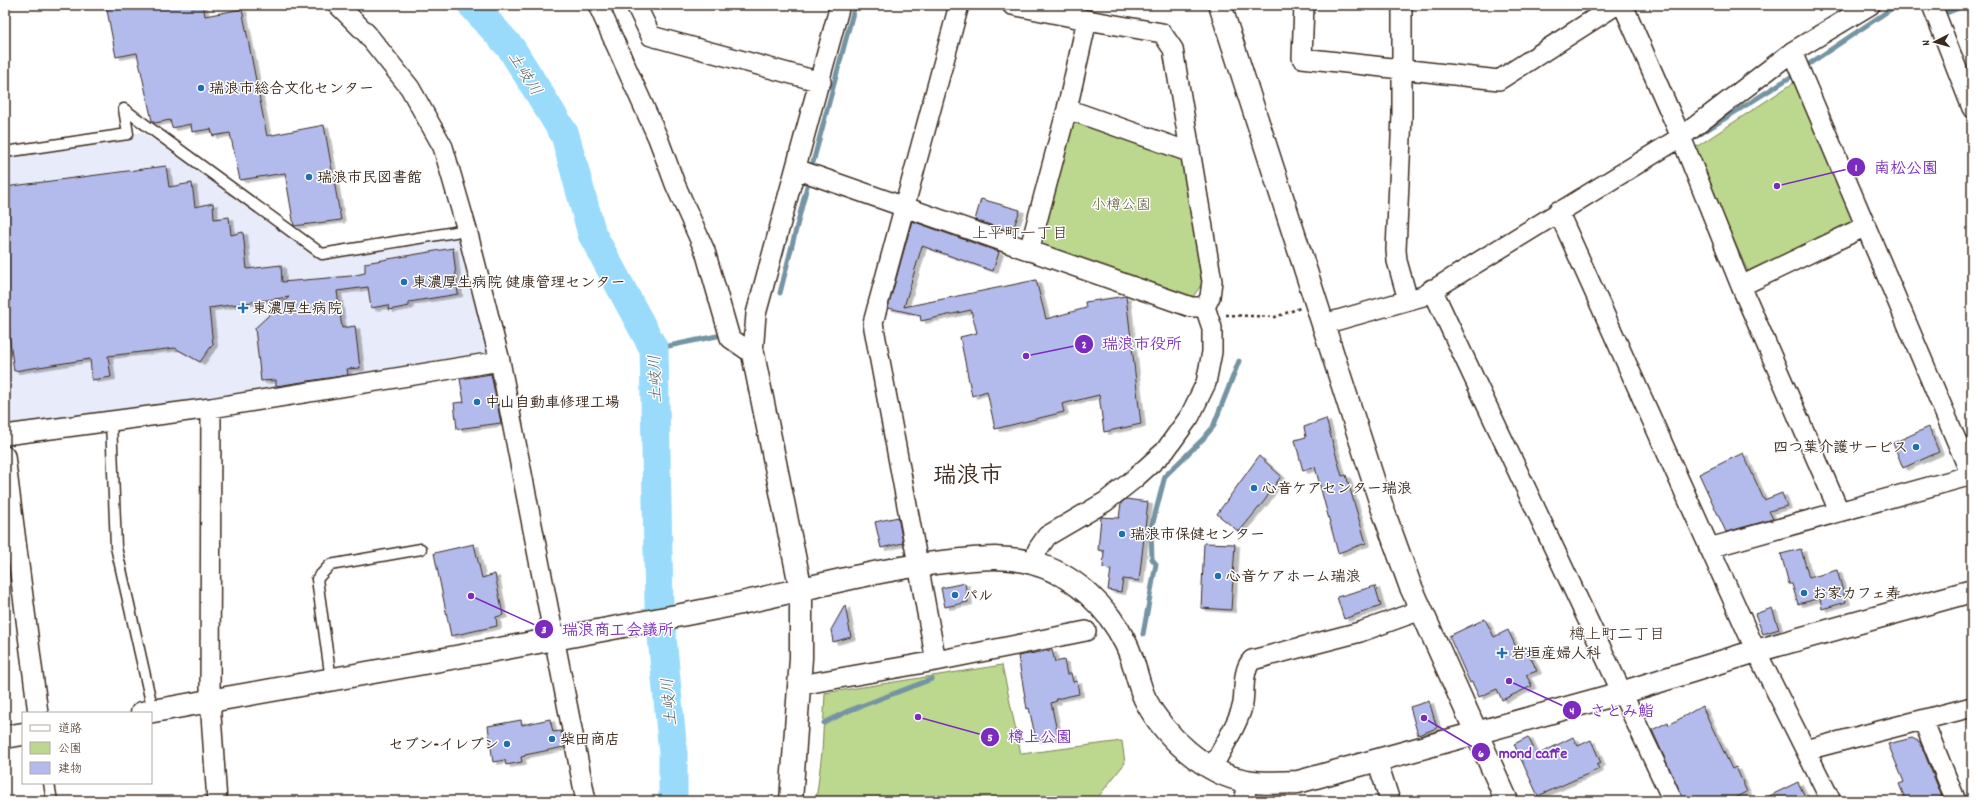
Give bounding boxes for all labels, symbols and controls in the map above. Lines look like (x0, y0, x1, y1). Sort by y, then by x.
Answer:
north arrow (1915, 22, 1955, 62)
text: N (1919, 39, 1935, 46)
water label: 土岐川 (501, 48, 546, 101)
place label: 瑞浪市総合文化センター (209, 79, 374, 101)
marker: 瑞浪市総合文化センター (196, 83, 206, 93)
callout: 南松公園 (1846, 153, 1946, 181)
text: 南松公園 (1874, 158, 1938, 181)
text: 1 (1855, 160, 1858, 177)
place label: 瑞浪市民図書館 (317, 168, 422, 190)
marker: 瑞浪市民図書館 (304, 172, 314, 182)
park label: 小樽公園 (1091, 195, 1151, 217)
district label: 上平町一丁目 (972, 223, 1068, 246)
place label: 東濃厚生病院 健康管理センター (412, 273, 625, 295)
marker: 東濃厚生病院 健康管理センター (399, 277, 409, 287)
place label: 東濃厚生病院 (252, 299, 342, 321)
marker: 東濃厚生病院 (237, 302, 249, 314)
callout: 瑞浪市役所 (1074, 330, 1190, 358)
text: 瑞浪市役所 (1102, 334, 1182, 357)
text: 2 (1081, 337, 1087, 354)
water label: 土岐川 (644, 355, 669, 403)
place label: 中山自動車修理工場 (485, 393, 620, 415)
marker: 中山自動車修理工場 (472, 397, 482, 407)
place label: 四つ葉介護サービス (1773, 438, 1908, 460)
marker: 四つ葉介護サービス (1911, 442, 1921, 452)
district label: 瑞浪市 (934, 461, 1003, 494)
place label: 心音ケアセンター瑞浪 (1262, 479, 1412, 501)
marker: 心音ケアセンター瑞浪 (1249, 483, 1259, 493)
place label: 瑞浪市保健センター (1130, 525, 1265, 547)
marker: 瑞浪市保健センター (1117, 529, 1127, 539)
place label: 心音ケアホーム瑞浪 (1226, 567, 1360, 589)
marker: 心音ケアホーム瑞浪 (1213, 571, 1223, 581)
place label: お家カフェ寿 (1812, 584, 1901, 606)
place label: パル (963, 586, 993, 608)
marker: お家カフェ寿 (1799, 588, 1809, 598)
marker: パル (950, 590, 960, 600)
callout: 瑞浪商工会議所 (534, 615, 682, 643)
text: 瑞浪商工会議所 (562, 620, 674, 643)
text: 3 (541, 622, 547, 639)
district label: 樽上町二丁目 (1569, 624, 1665, 647)
place label: 岩垣産婦人科 (1511, 644, 1601, 666)
marker: 岩垣産婦人科 (1496, 647, 1508, 659)
water label: 土岐川 (657, 677, 684, 727)
callout: さとみ鮨 (1562, 696, 1662, 724)
text: さとみ鮨 (1590, 701, 1654, 724)
text: 4 (1570, 703, 1575, 720)
legend (22, 712, 152, 784)
text: 道路 (58, 721, 82, 738)
callout: 樽上公園 (980, 723, 1080, 751)
text: 樽上公園 (1008, 727, 1072, 750)
place label: 柴田商店 (560, 730, 620, 752)
text: 5 (987, 730, 993, 747)
marker: 柴田商店 (547, 734, 557, 744)
place label: セブン-イレブン (389, 735, 499, 757)
callout: mond caffe (1471, 738, 1575, 766)
marker: セブン-イレブン (502, 739, 512, 749)
text: 公園 (58, 741, 82, 758)
text: mond caffe (1499, 743, 1567, 766)
text: 6 (1478, 746, 1484, 763)
text: 建物 (58, 761, 82, 778)

